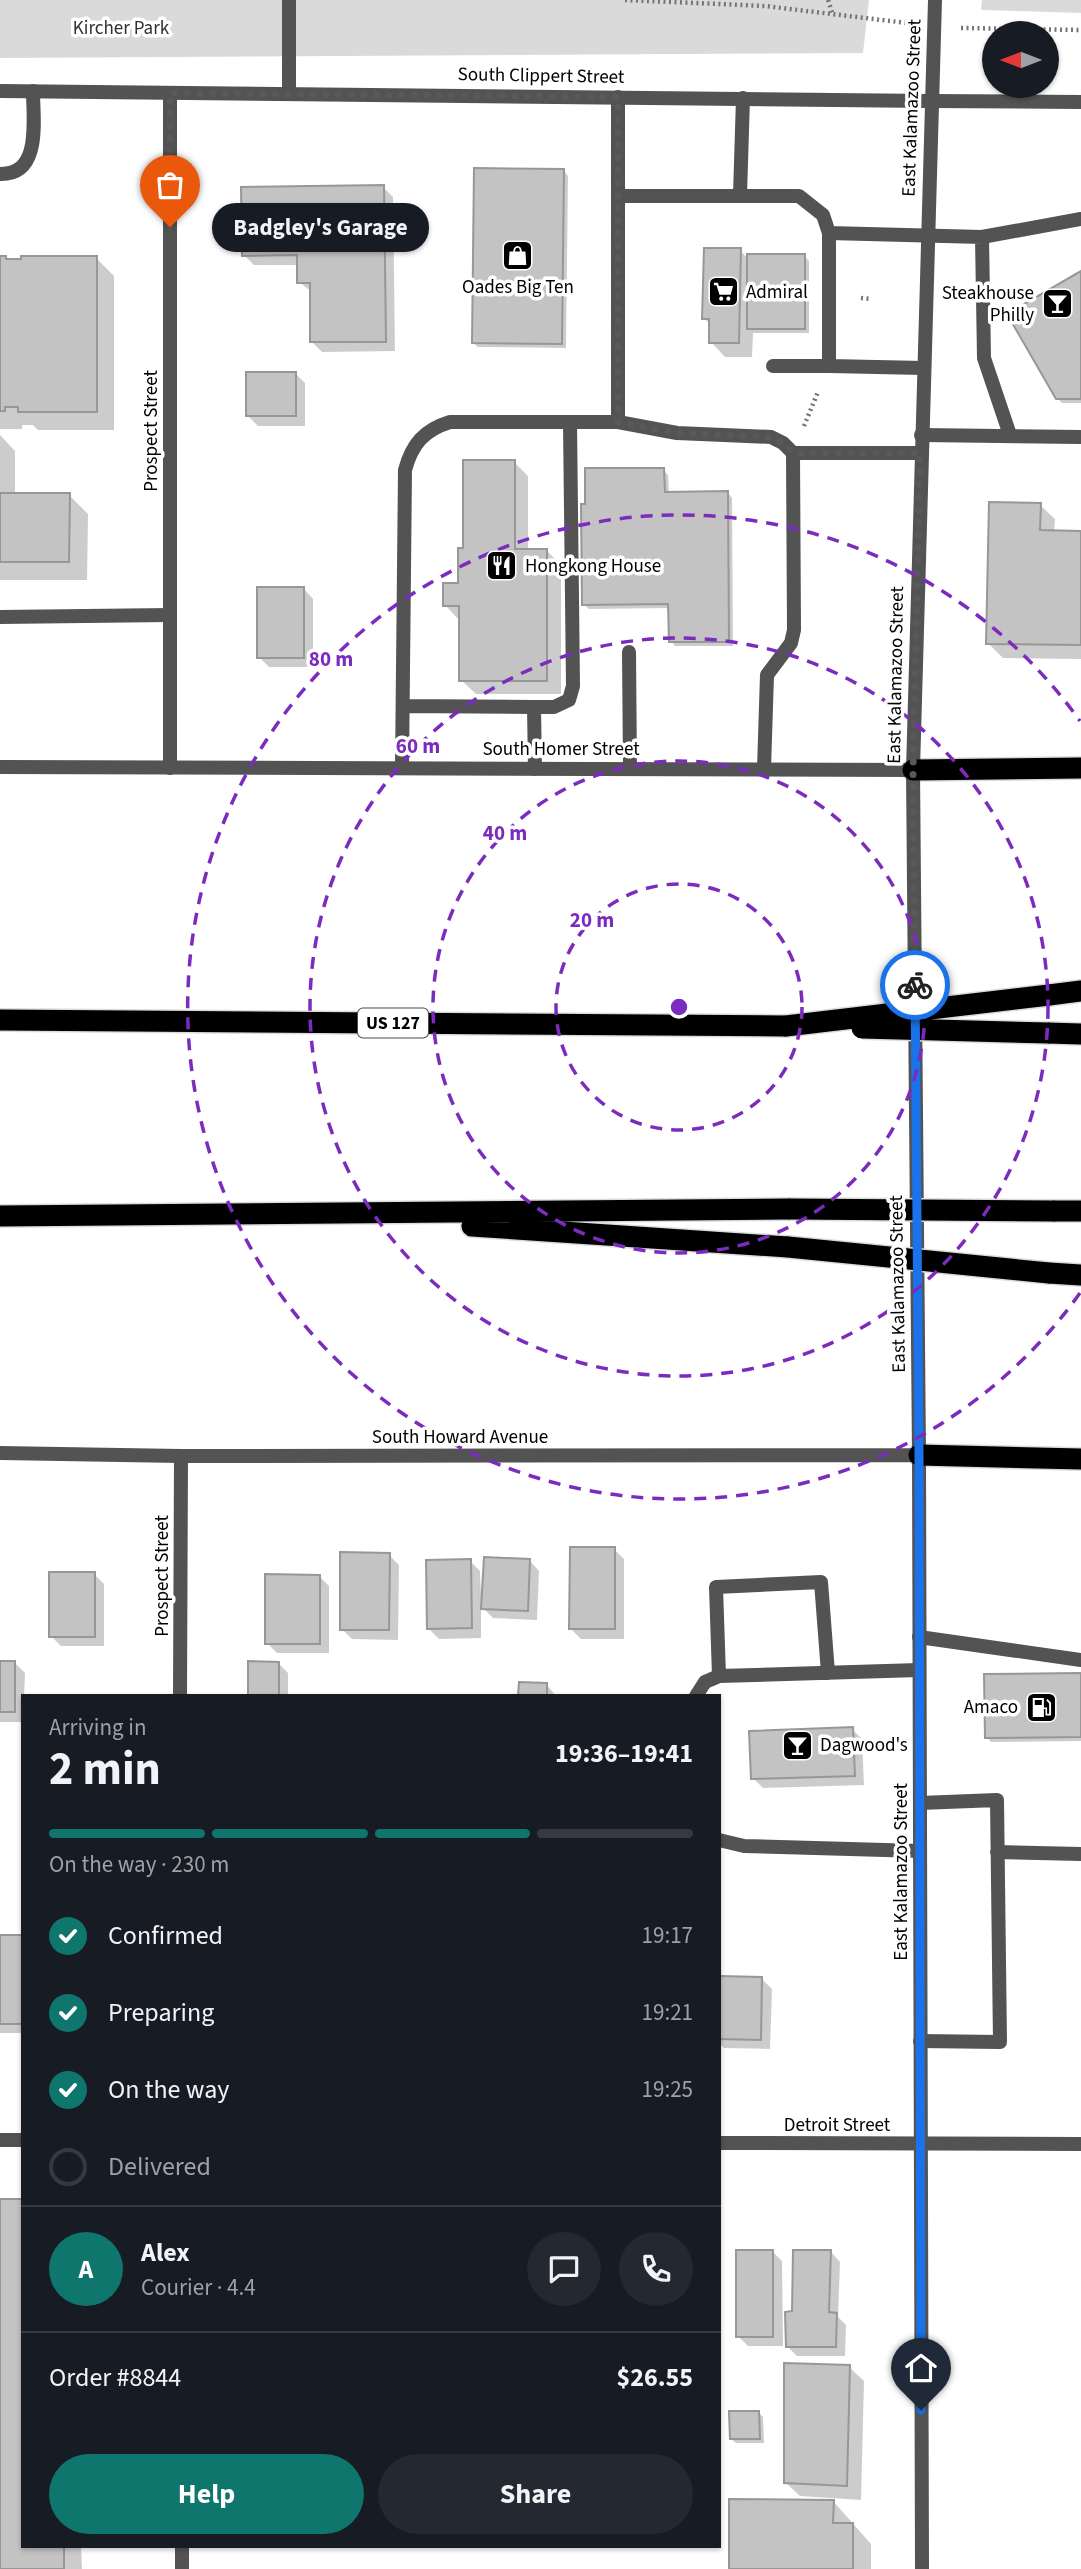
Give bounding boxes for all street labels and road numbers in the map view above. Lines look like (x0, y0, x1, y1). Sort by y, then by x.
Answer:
street label: East Kalamazoo Street (895, 18, 929, 197)
street label: South Clippert Street (457, 61, 625, 91)
street label: Prospect Street (138, 370, 165, 492)
street label: East Kalamazoo Street (881, 585, 911, 764)
street label: South Homer Street (482, 736, 640, 763)
road number: US 127 (358, 1008, 428, 1038)
street label: East Kalamazoo Street (883, 1194, 913, 1373)
street label: South Howard Avenue (372, 1424, 548, 1451)
street label: Prospect Street (149, 1515, 176, 1637)
street label: East Kalamazoo Street (888, 1783, 915, 1961)
street label: Detroit Street (784, 2112, 891, 2139)

